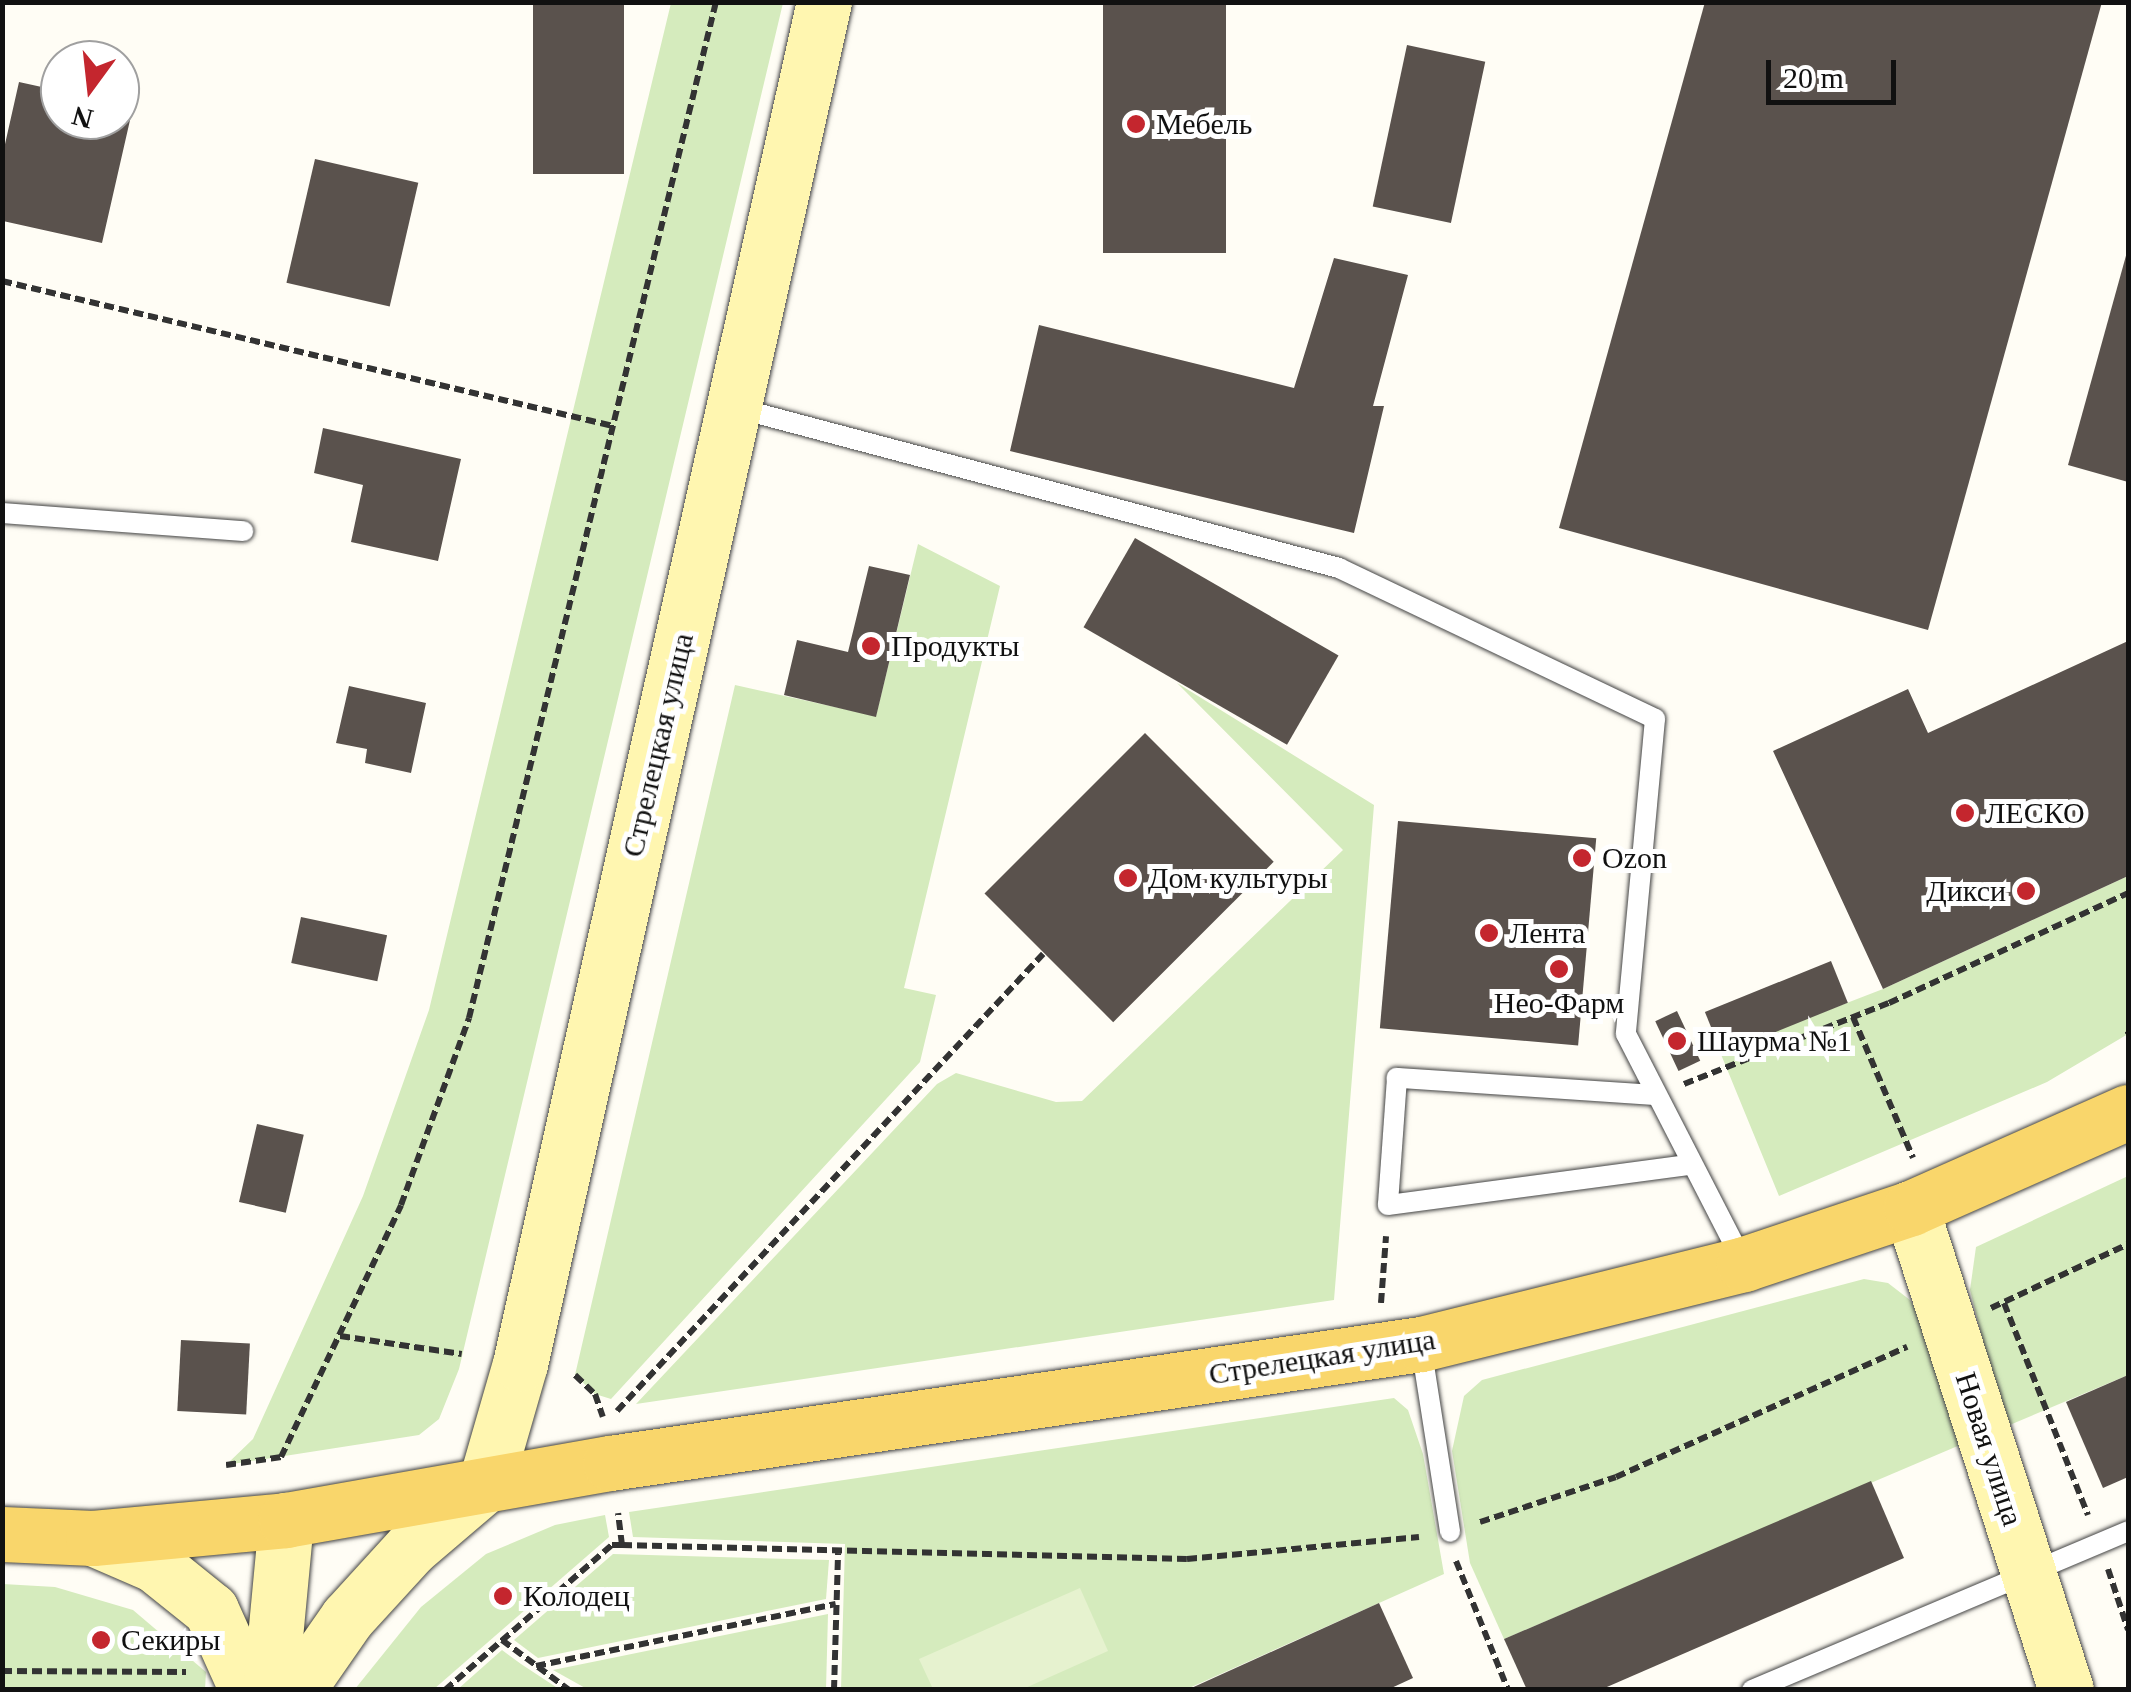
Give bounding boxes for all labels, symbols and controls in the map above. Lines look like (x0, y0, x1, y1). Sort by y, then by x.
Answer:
north arrow (40, 40, 140, 140)
scale bar (1771, 40, 1901, 102)
text: 20 m (1783, 61, 1844, 94)
text: N (69, 100, 96, 135)
place label: Мебель (1156, 106, 1252, 142)
marker: Мебель (1125, 113, 1147, 135)
place label: Продукты (891, 628, 1020, 664)
street label: Стрелецкая улица (615, 630, 701, 860)
marker: Продукты (860, 635, 882, 657)
place label: ЛЕСКО (1985, 795, 2085, 831)
marker: ЛЕСКО (1954, 802, 1976, 824)
place label: Ozon (1602, 840, 1667, 876)
marker: Ozon (1571, 847, 1593, 869)
place label: Дом культуры (1148, 860, 1328, 896)
marker: Дом культуры (1117, 867, 1139, 889)
place label: Дикси (1926, 873, 2006, 909)
marker: Дикси (2015, 880, 2037, 902)
place label: Лента (1509, 915, 1585, 951)
marker: Лента (1478, 922, 1500, 944)
marker: Нео-Фарм (1548, 958, 1570, 980)
place label: Нео-Фарм (1494, 985, 1624, 1021)
place label: Шаурма №1 (1697, 1023, 1852, 1059)
marker: Шаурма №1 (1666, 1030, 1688, 1052)
street label: Стрелецкая улица (1206, 1321, 1438, 1393)
street label: Новая улица (1947, 1368, 2031, 1530)
place label: Колодец (523, 1578, 630, 1614)
marker: Колодец (492, 1585, 514, 1607)
place label: Секиры (121, 1622, 220, 1658)
marker: Секиры (90, 1629, 112, 1651)

